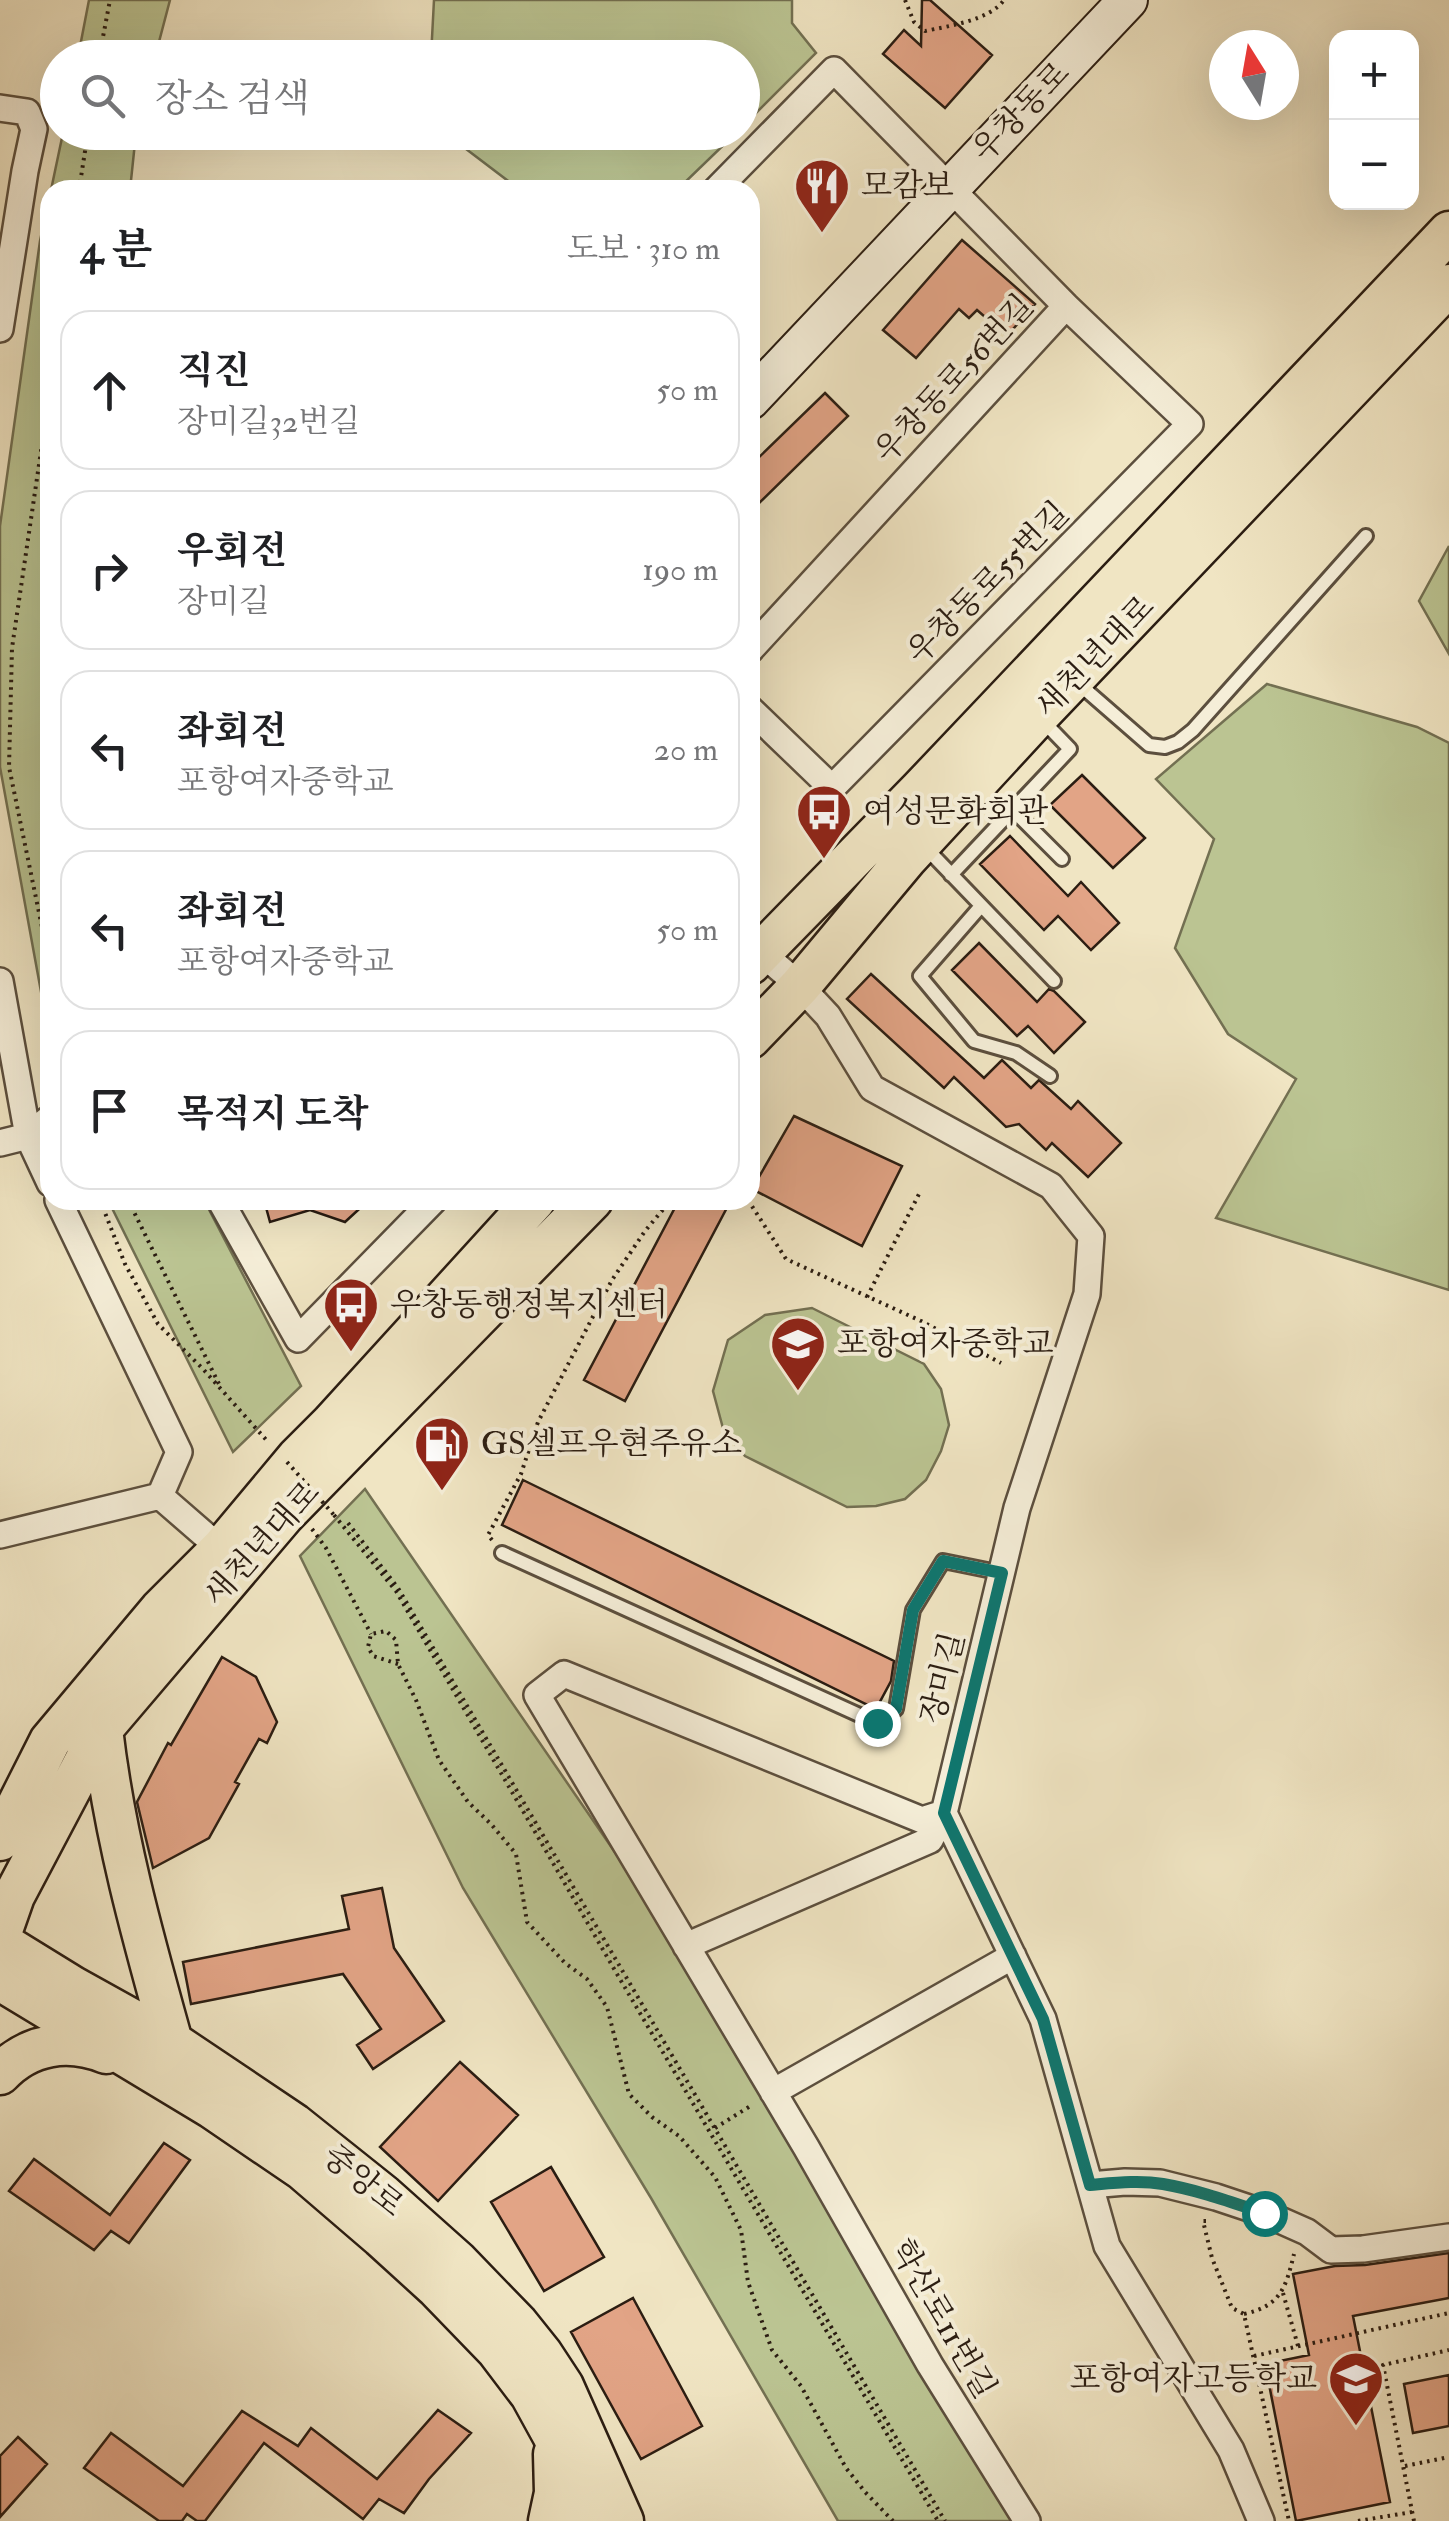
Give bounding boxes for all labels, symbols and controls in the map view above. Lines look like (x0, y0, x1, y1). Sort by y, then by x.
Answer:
north arrow (1209, 30, 1299, 120)
map controls (1329, 30, 1419, 210)
button: + (1329, 30, 1419, 120)
search box (40, 40, 760, 150)
street label: 우창동로 (964, 54, 1078, 170)
icon: search (75, 68, 130, 123)
text: 장소 검색 (155, 75, 310, 123)
button: − (1329, 120, 1419, 210)
restaurant icon: 모캄보 (792, 156, 852, 235)
place label: 모캄보 (861, 166, 954, 206)
text: 4 분 (80, 224, 152, 276)
text: 도보 · 310 m (567, 229, 720, 269)
street label: 우창동로56번길 (866, 287, 1042, 471)
text: 직진 (177, 347, 250, 395)
icon: ahead (82, 363, 137, 418)
text: 50 m (656, 370, 718, 410)
text: 장미길32번길 (177, 402, 360, 442)
street label: 우창동로55번길 (898, 493, 1078, 673)
text: 우회전 (177, 527, 287, 575)
icon: right (82, 543, 137, 598)
text: 190 m (642, 550, 718, 590)
text: 장미길 (177, 582, 270, 622)
street label: 새천년대로 (1027, 587, 1163, 726)
text: 좌회전 (177, 707, 287, 755)
icon: left (82, 723, 137, 778)
text: 20 m (654, 730, 718, 770)
text: 포항여자중학교 (177, 762, 393, 802)
bus stop icon: 여성문화회관 (794, 782, 854, 861)
place label: 여성문화회관 (863, 792, 1049, 832)
text: 좌회전 (177, 887, 287, 935)
icon: left (82, 903, 137, 958)
text: 50 m (656, 910, 718, 950)
text: 포항여자중학교 (177, 942, 393, 982)
icon: arrive (82, 1083, 137, 1138)
text: 목적지 도착 (177, 1090, 369, 1138)
bus stop icon: 우창동행정복지센터 (321, 1275, 381, 1354)
place label: 우창동행정복지센터 (390, 1285, 668, 1325)
school or university icon: 포항여자중학교 (768, 1314, 828, 1393)
place label: 포항여자중학교 (837, 1324, 1053, 1364)
fuel station icon: GS셀프우현주유소 (412, 1414, 472, 1493)
place label: GS셀프우현주유소 (481, 1424, 742, 1464)
street label: 새천년대로 (195, 1473, 329, 1615)
street label: 장미길 (912, 1628, 974, 1728)
route end (855, 1701, 901, 1747)
street label: 중앙로 (314, 2136, 412, 2226)
route start (1242, 2191, 1288, 2237)
street label: 학산로11번길 (881, 2232, 1005, 2406)
school or university icon: 포항여자고등학교 (1326, 2349, 1386, 2428)
place label: 포항여자고등학교 (1070, 2359, 1317, 2399)

